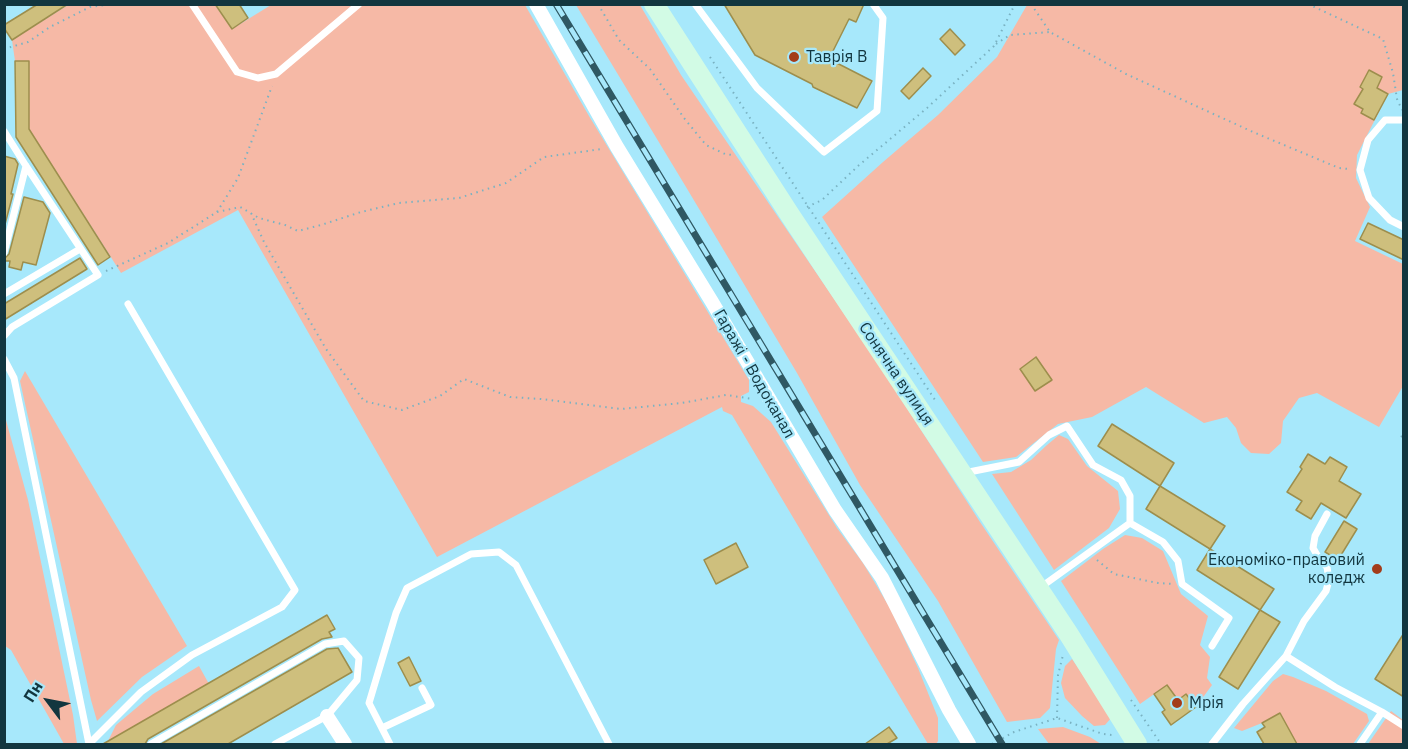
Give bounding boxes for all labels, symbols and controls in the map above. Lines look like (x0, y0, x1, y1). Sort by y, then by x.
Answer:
place label: Таврія В (806, 47, 868, 67)
marker: Таврія В (787, 50, 801, 64)
street label: Гаражі - Водоканал (709, 306, 799, 442)
street label: Сонячна вулиця (854, 319, 938, 429)
place label: Економіко-правовий коледж (1208, 550, 1365, 588)
marker: Економіко-правовий коледж (1370, 562, 1384, 576)
north arrow (18, 671, 78, 731)
text: Пн (19, 677, 47, 706)
place label: Мрія (1189, 693, 1224, 713)
marker: Мрія (1170, 696, 1184, 710)

